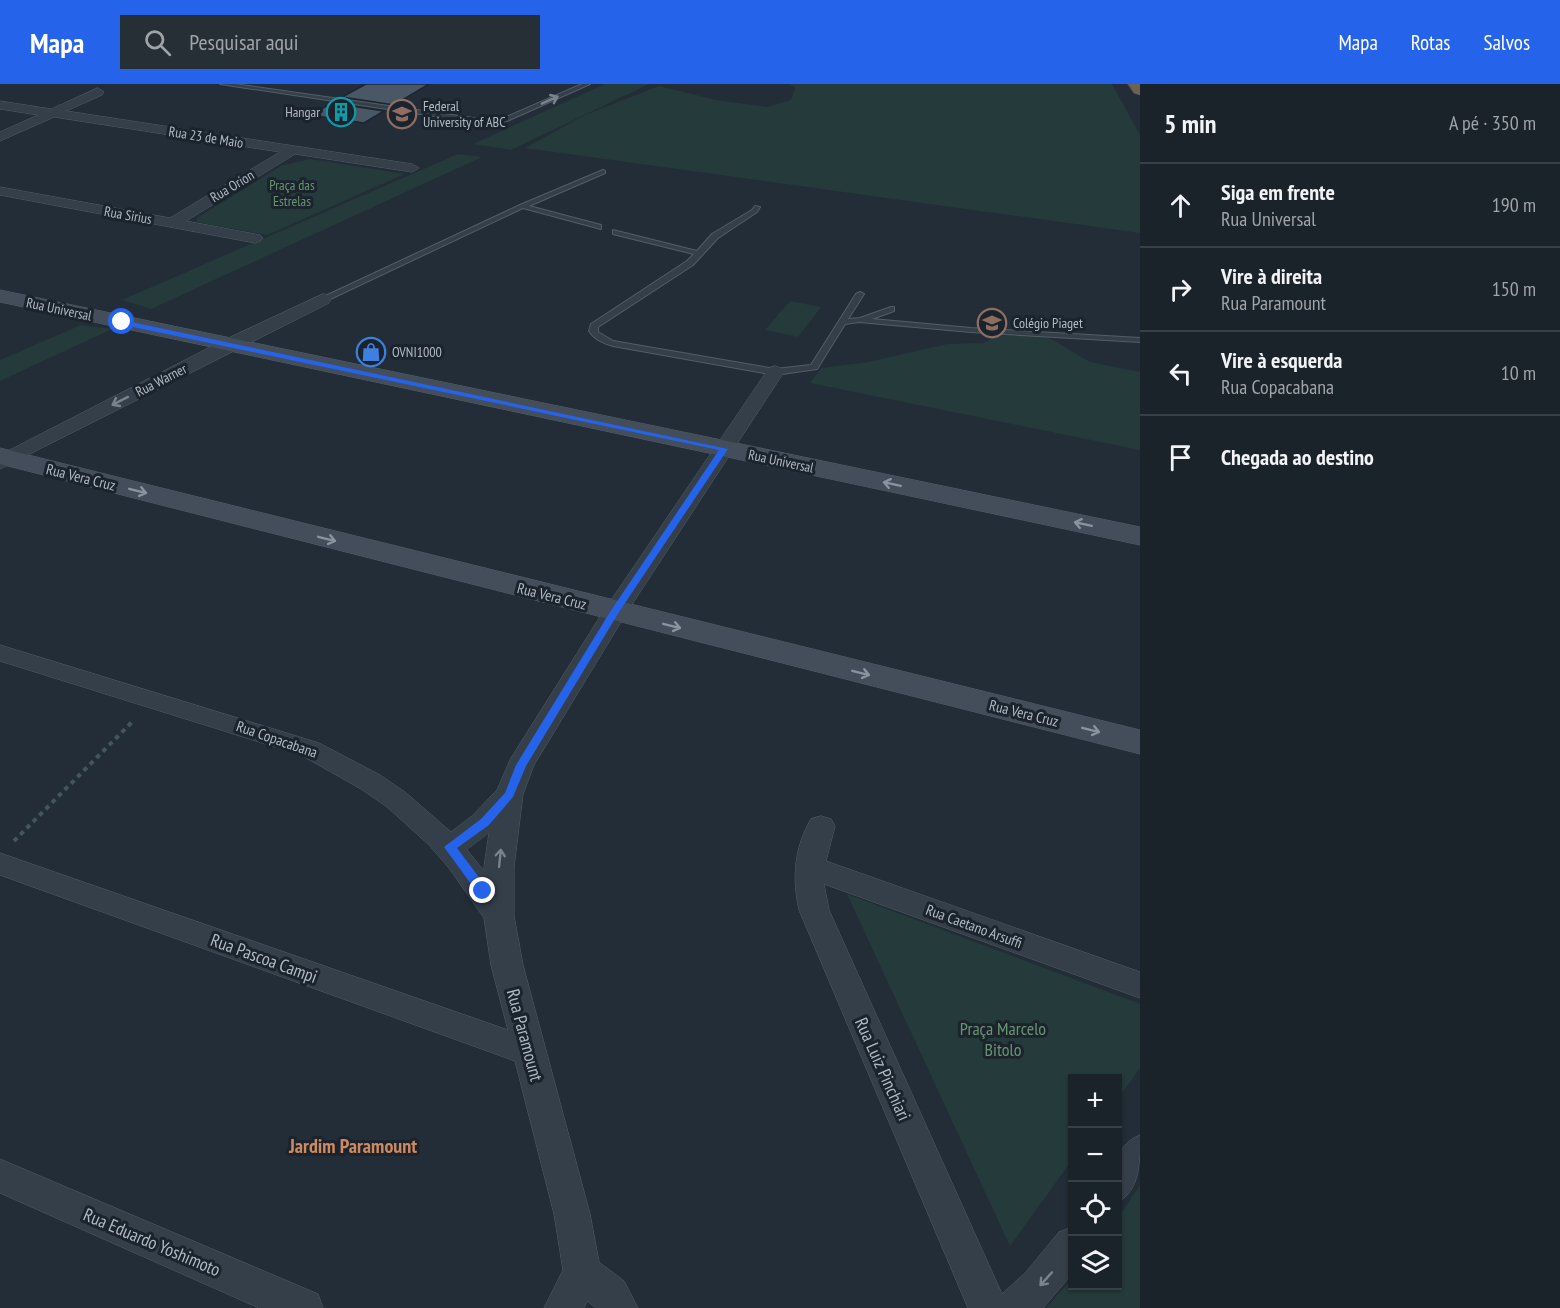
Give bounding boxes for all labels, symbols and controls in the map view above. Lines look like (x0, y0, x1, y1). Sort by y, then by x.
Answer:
search box (120, 15, 540, 69)
text: Mapa (30, 24, 84, 61)
icon: search (141, 26, 174, 59)
text: Pesquisar aqui (189, 28, 298, 56)
text: Mapa (1338, 29, 1378, 56)
text: Rotas (1411, 29, 1450, 56)
text: Salvos (1483, 29, 1530, 56)
one-way arrow (541, 94, 559, 105)
building icon: Hangar (325, 96, 357, 128)
place label: Federal University of ABC (423, 97, 506, 131)
school or university icon: Federal University of ABC (386, 98, 418, 130)
place label: Hangar (285, 103, 320, 121)
text: 5 min (1164, 107, 1217, 140)
text: A pé · 350 m (1449, 110, 1536, 136)
street label: Rua 23 de Maio (167, 122, 245, 152)
street label: Rua Orion (207, 166, 257, 206)
park label: Praça das Estrelas (269, 176, 315, 210)
text: Siga em frente (1221, 178, 1335, 206)
icon: ahead (1164, 189, 1197, 222)
text: 190 m (1492, 192, 1536, 218)
street label: Rua Sirius (103, 202, 153, 228)
text: Rua Universal (1221, 206, 1316, 232)
text: Vire à direita (1221, 262, 1322, 290)
icon: right (1164, 273, 1197, 306)
text: 150 m (1492, 276, 1536, 302)
text: Rua Paramount (1221, 290, 1326, 316)
street label: Rua Universal (25, 293, 94, 325)
school or university icon: Colégio Piaget (976, 307, 1008, 339)
route start (108, 308, 134, 334)
place label: Colégio Piaget (1013, 314, 1083, 332)
shop icon: OVNI1000 (355, 336, 387, 368)
place label: OVNI1000 (392, 343, 442, 361)
text: Vire à esquerda (1221, 346, 1342, 374)
icon: left (1164, 357, 1197, 390)
street label: Rua Warner (132, 359, 190, 401)
text: 10 m (1501, 360, 1536, 386)
text: Rua Copacabana (1221, 374, 1334, 400)
one-way arrow (112, 396, 130, 407)
icon: arrive (1164, 441, 1197, 474)
text: Chegada ao destino (1221, 443, 1374, 471)
street label: Rua Universal (747, 445, 816, 477)
street label: Rua Vera Cruz (44, 459, 118, 495)
one-way arrow (883, 478, 902, 489)
one-way arrow (128, 486, 147, 498)
one-way arrow (1073, 518, 1093, 529)
one-way arrow (317, 534, 336, 546)
street label: Rua Vera Cruz (515, 578, 589, 614)
one-way arrow (662, 621, 681, 633)
one-way arrow (851, 667, 870, 679)
street label: Rua Vera Cruz (987, 695, 1061, 731)
street label: Rua Copacabana (234, 716, 320, 762)
one-way arrow (1081, 724, 1100, 736)
one-way arrow (495, 848, 506, 868)
route end (469, 877, 495, 903)
street label: Rua Caetano Arsuffi (923, 900, 1025, 952)
street label: Rua Pascoa Campi (207, 928, 321, 988)
street label: Rua Paramount (502, 986, 548, 1084)
street label: Rua Luiz Pinchiari (850, 1014, 916, 1124)
park label: Praça Marcelo Bitolo (960, 1017, 1046, 1061)
map controls (1068, 1074, 1122, 1290)
button: + (1068, 1074, 1122, 1128)
button: − (1068, 1128, 1122, 1182)
district label: Jardim Paramount (288, 1133, 417, 1159)
button: locate (1068, 1182, 1122, 1236)
street label: Rua Eduardo Yoshimoto (80, 1203, 224, 1281)
button: layers (1068, 1236, 1122, 1290)
one-way arrow (1039, 1271, 1053, 1286)

